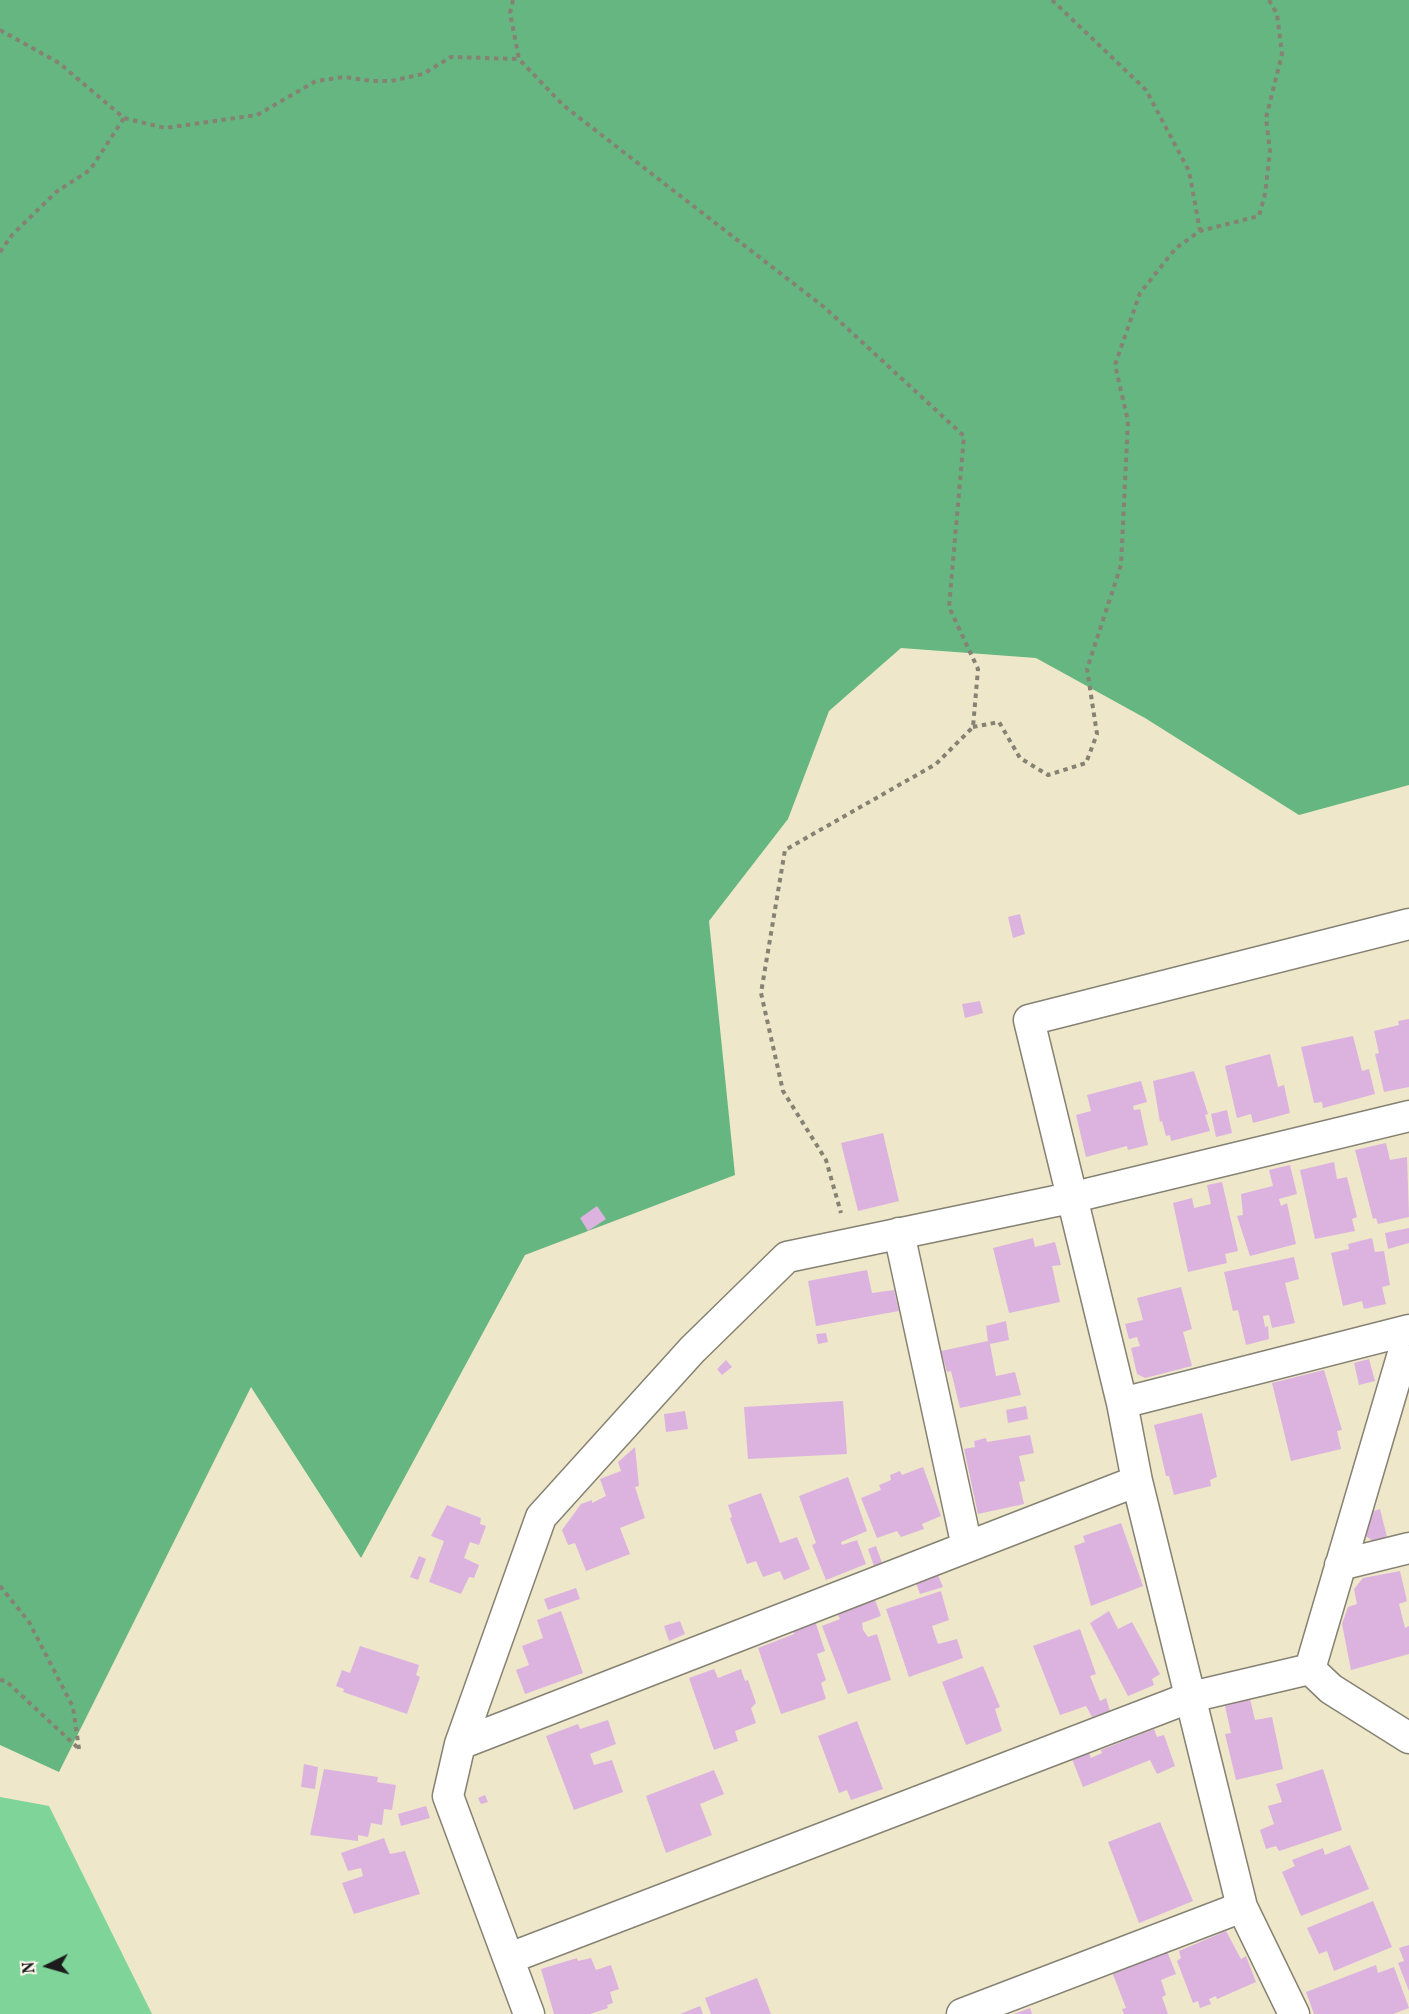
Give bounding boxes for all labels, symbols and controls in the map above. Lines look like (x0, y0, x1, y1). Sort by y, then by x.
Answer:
north arrow (18, 1936, 78, 1996)
text: N (19, 1961, 42, 1974)

